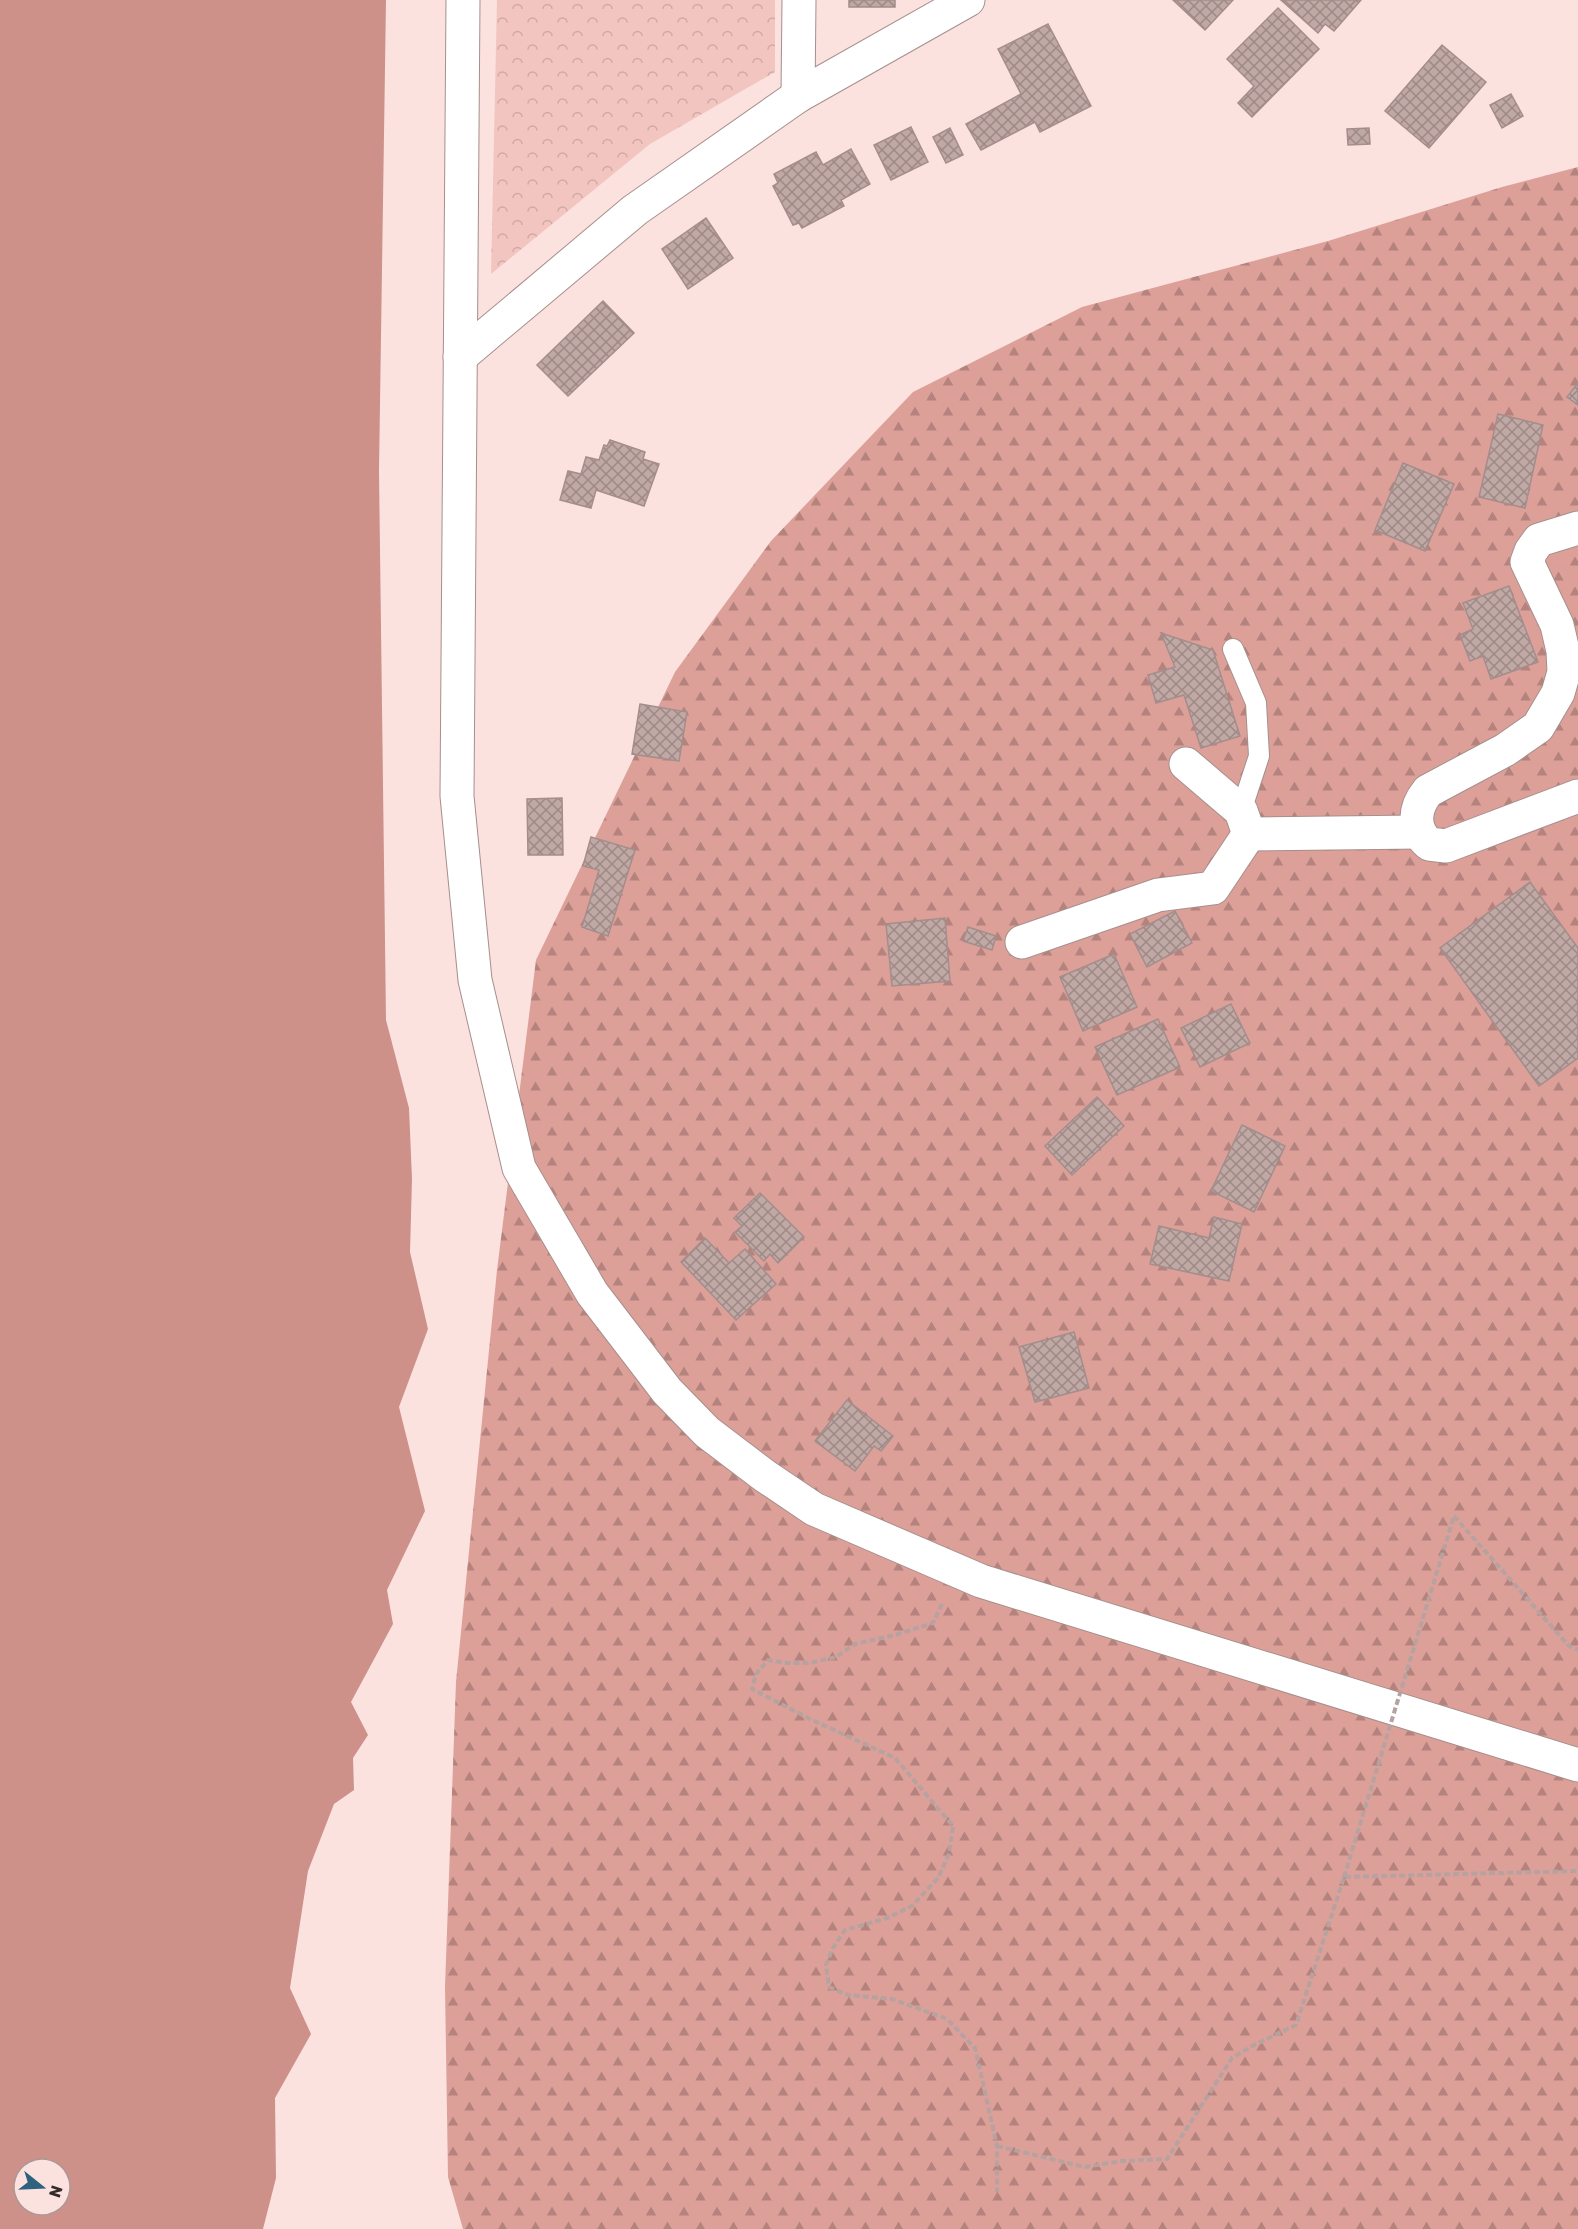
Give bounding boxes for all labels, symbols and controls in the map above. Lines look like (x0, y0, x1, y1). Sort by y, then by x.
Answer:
north arrow (12, 2157, 72, 2217)
text: N (45, 2183, 67, 2200)

